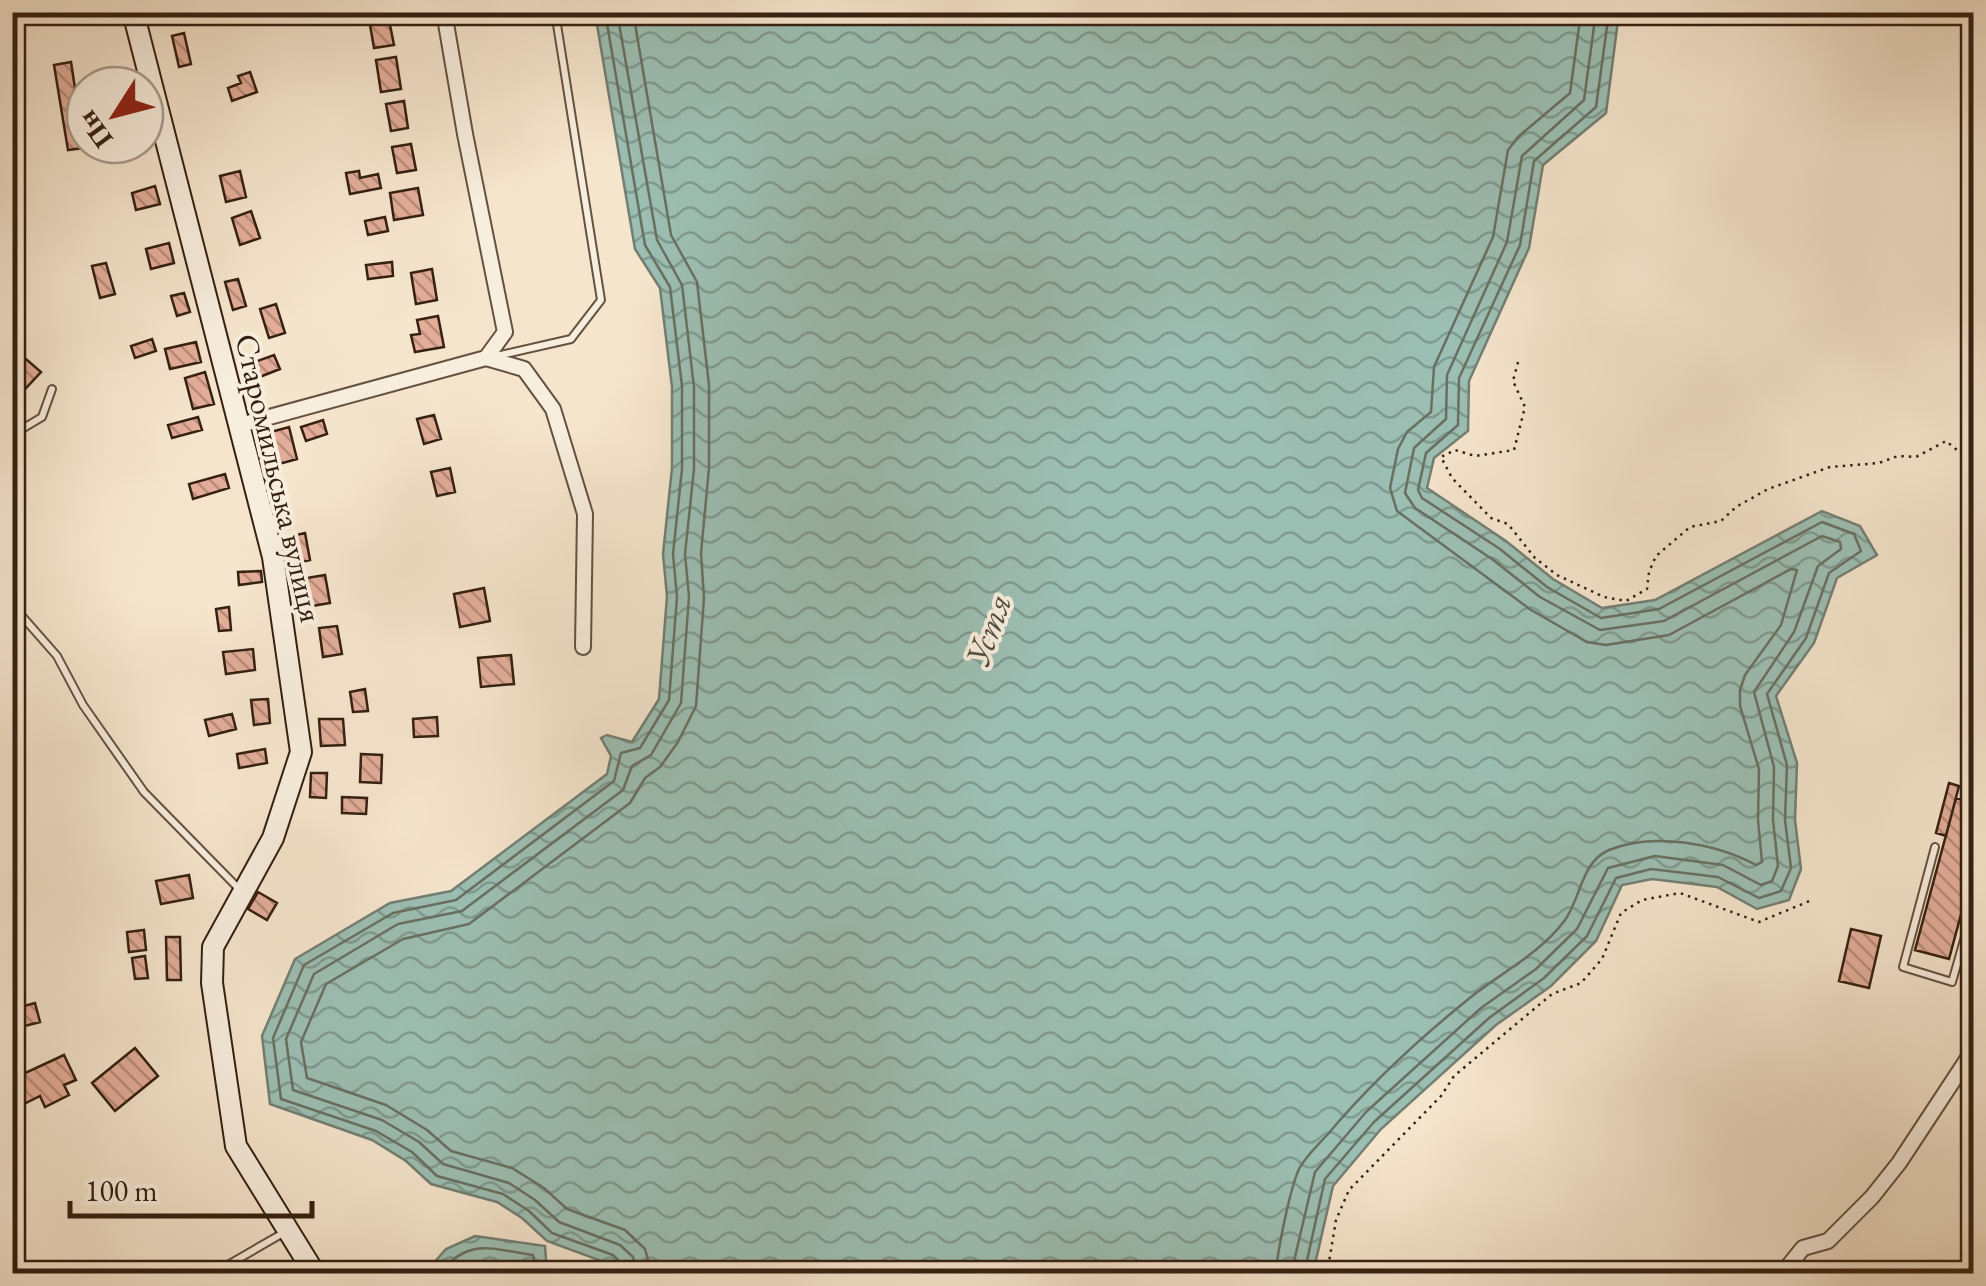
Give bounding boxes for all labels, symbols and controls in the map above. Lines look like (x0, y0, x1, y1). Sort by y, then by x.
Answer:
north arrow (65, 65, 165, 165)
text: Пн (69, 104, 121, 156)
street label: Старомильська вулиця (225, 330, 333, 626)
water label: Устя (954, 587, 1021, 672)
scale bar (70, 1156, 312, 1218)
text: 100 m (85, 1171, 158, 1210)

